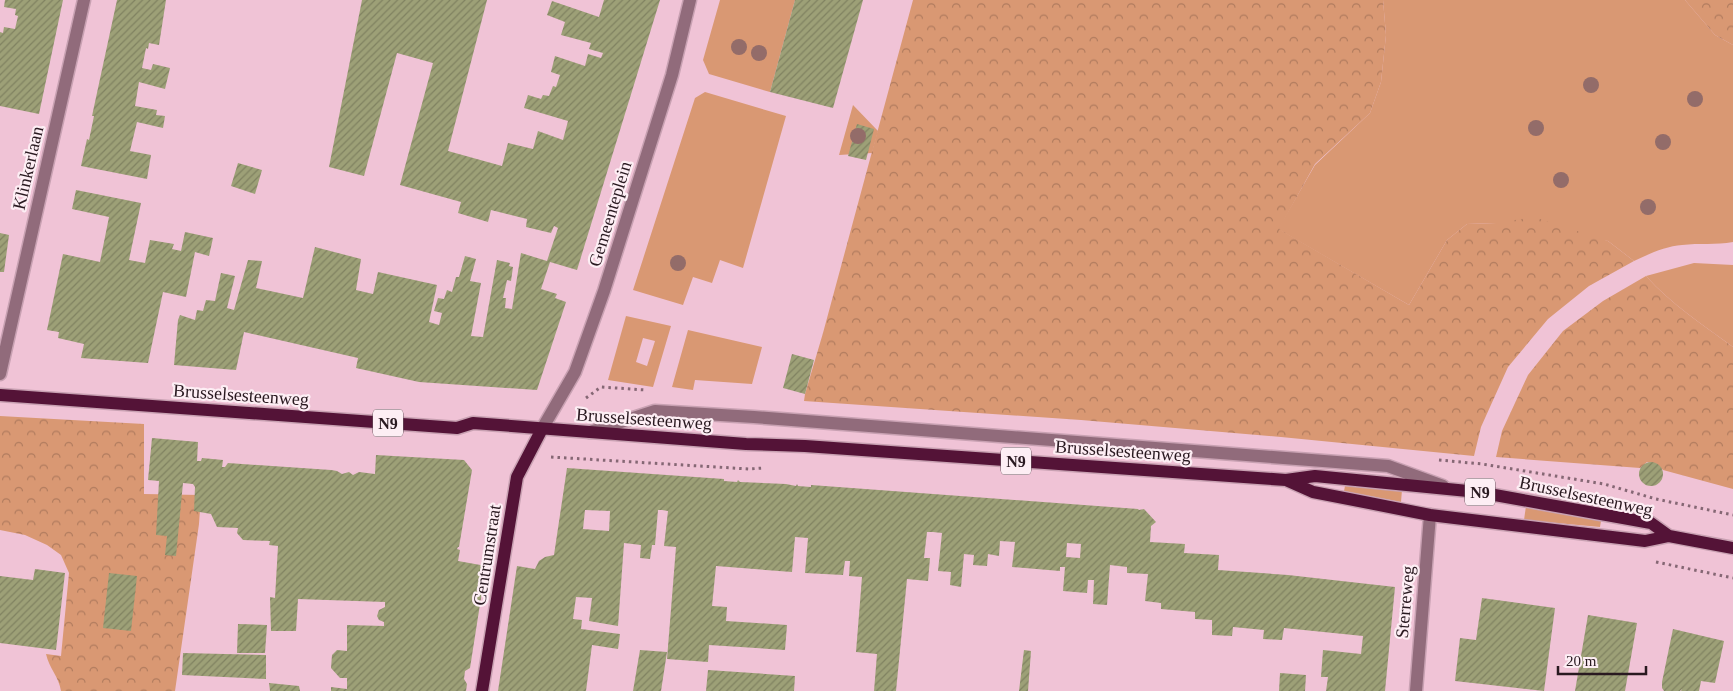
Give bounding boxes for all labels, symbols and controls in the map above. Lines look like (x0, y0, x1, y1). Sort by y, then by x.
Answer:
street label: Klinkerlaan (9, 124, 47, 212)
street label: Gemeenteplein (585, 159, 635, 269)
street label: Brusselsesteenweg (172, 380, 310, 410)
street label: Brusselsesteenweg (575, 404, 713, 434)
road number: N9 (373, 409, 403, 436)
street label: Brusselsesteenweg (1054, 436, 1192, 466)
road number: N9 (1001, 448, 1031, 474)
street label: Brusselsesteenweg (1517, 472, 1655, 520)
road number: N9 (1465, 478, 1495, 506)
street label: Centrumstraat (469, 503, 505, 607)
street label: Sterreweg (1392, 565, 1418, 639)
scale bar (1558, 644, 1646, 676)
text: 20 m (1566, 653, 1597, 669)

